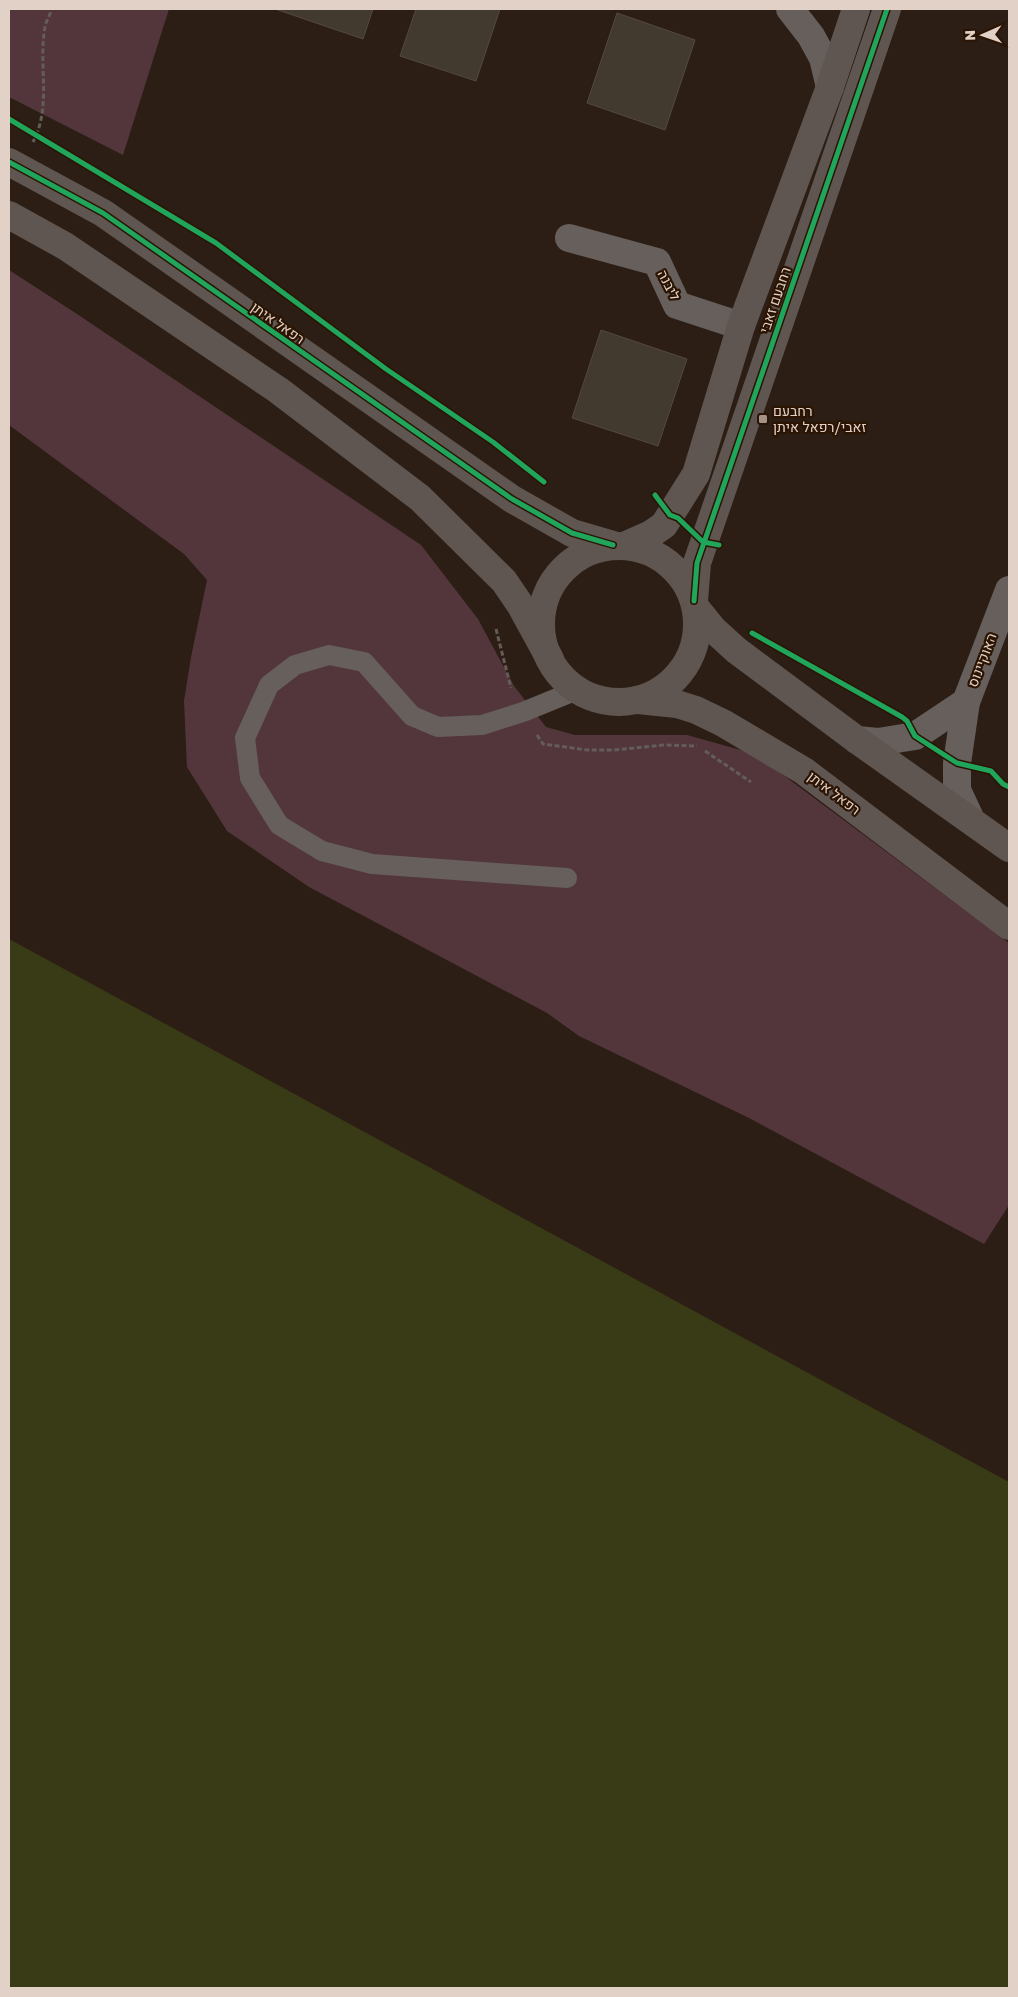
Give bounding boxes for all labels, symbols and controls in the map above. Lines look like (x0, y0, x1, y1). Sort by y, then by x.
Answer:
north arrow (958, 10, 1008, 60)
text: N (961, 30, 978, 41)
street label: רחבעם זאבי (755, 265, 794, 335)
street label: ליבנה (654, 267, 684, 303)
street label: רפאל איתן (248, 298, 308, 347)
place label: רחבעם זאבי/רפאל איתן (773, 402, 867, 435)
marker: רחבעם זאבי/רפאל איתן (757, 413, 769, 425)
street label: האוקיינוס (963, 630, 1000, 689)
street label: רפאל איתן (805, 767, 864, 818)

